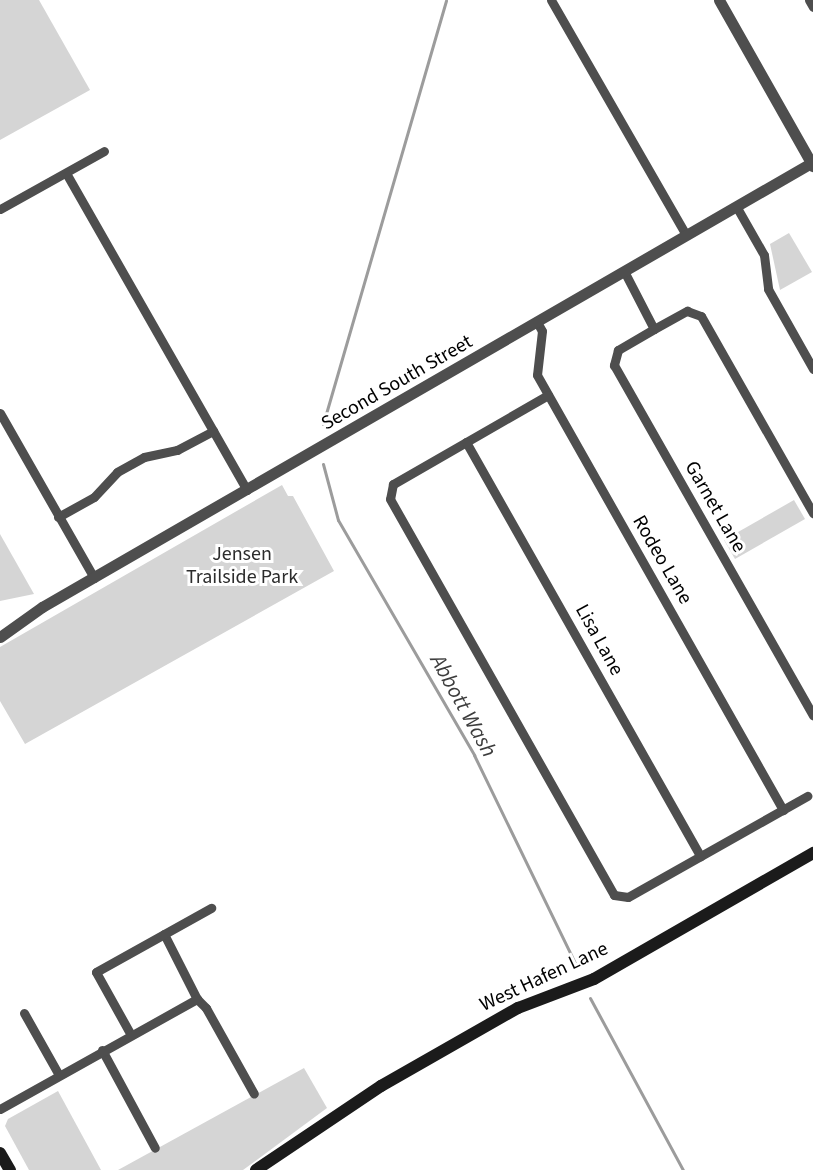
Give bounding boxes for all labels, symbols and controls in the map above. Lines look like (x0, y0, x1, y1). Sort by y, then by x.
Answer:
street label: Second South Street (317, 330, 477, 436)
street label: Garnet Lane (679, 457, 751, 557)
street label: Rodeo Lane (627, 511, 697, 609)
park label: Jensen Trailside Park (186, 542, 298, 589)
street label: Lisa Lane (570, 600, 628, 680)
water label: Abbott Wash (424, 650, 502, 762)
street label: West Hafen Lane (476, 937, 612, 1017)

